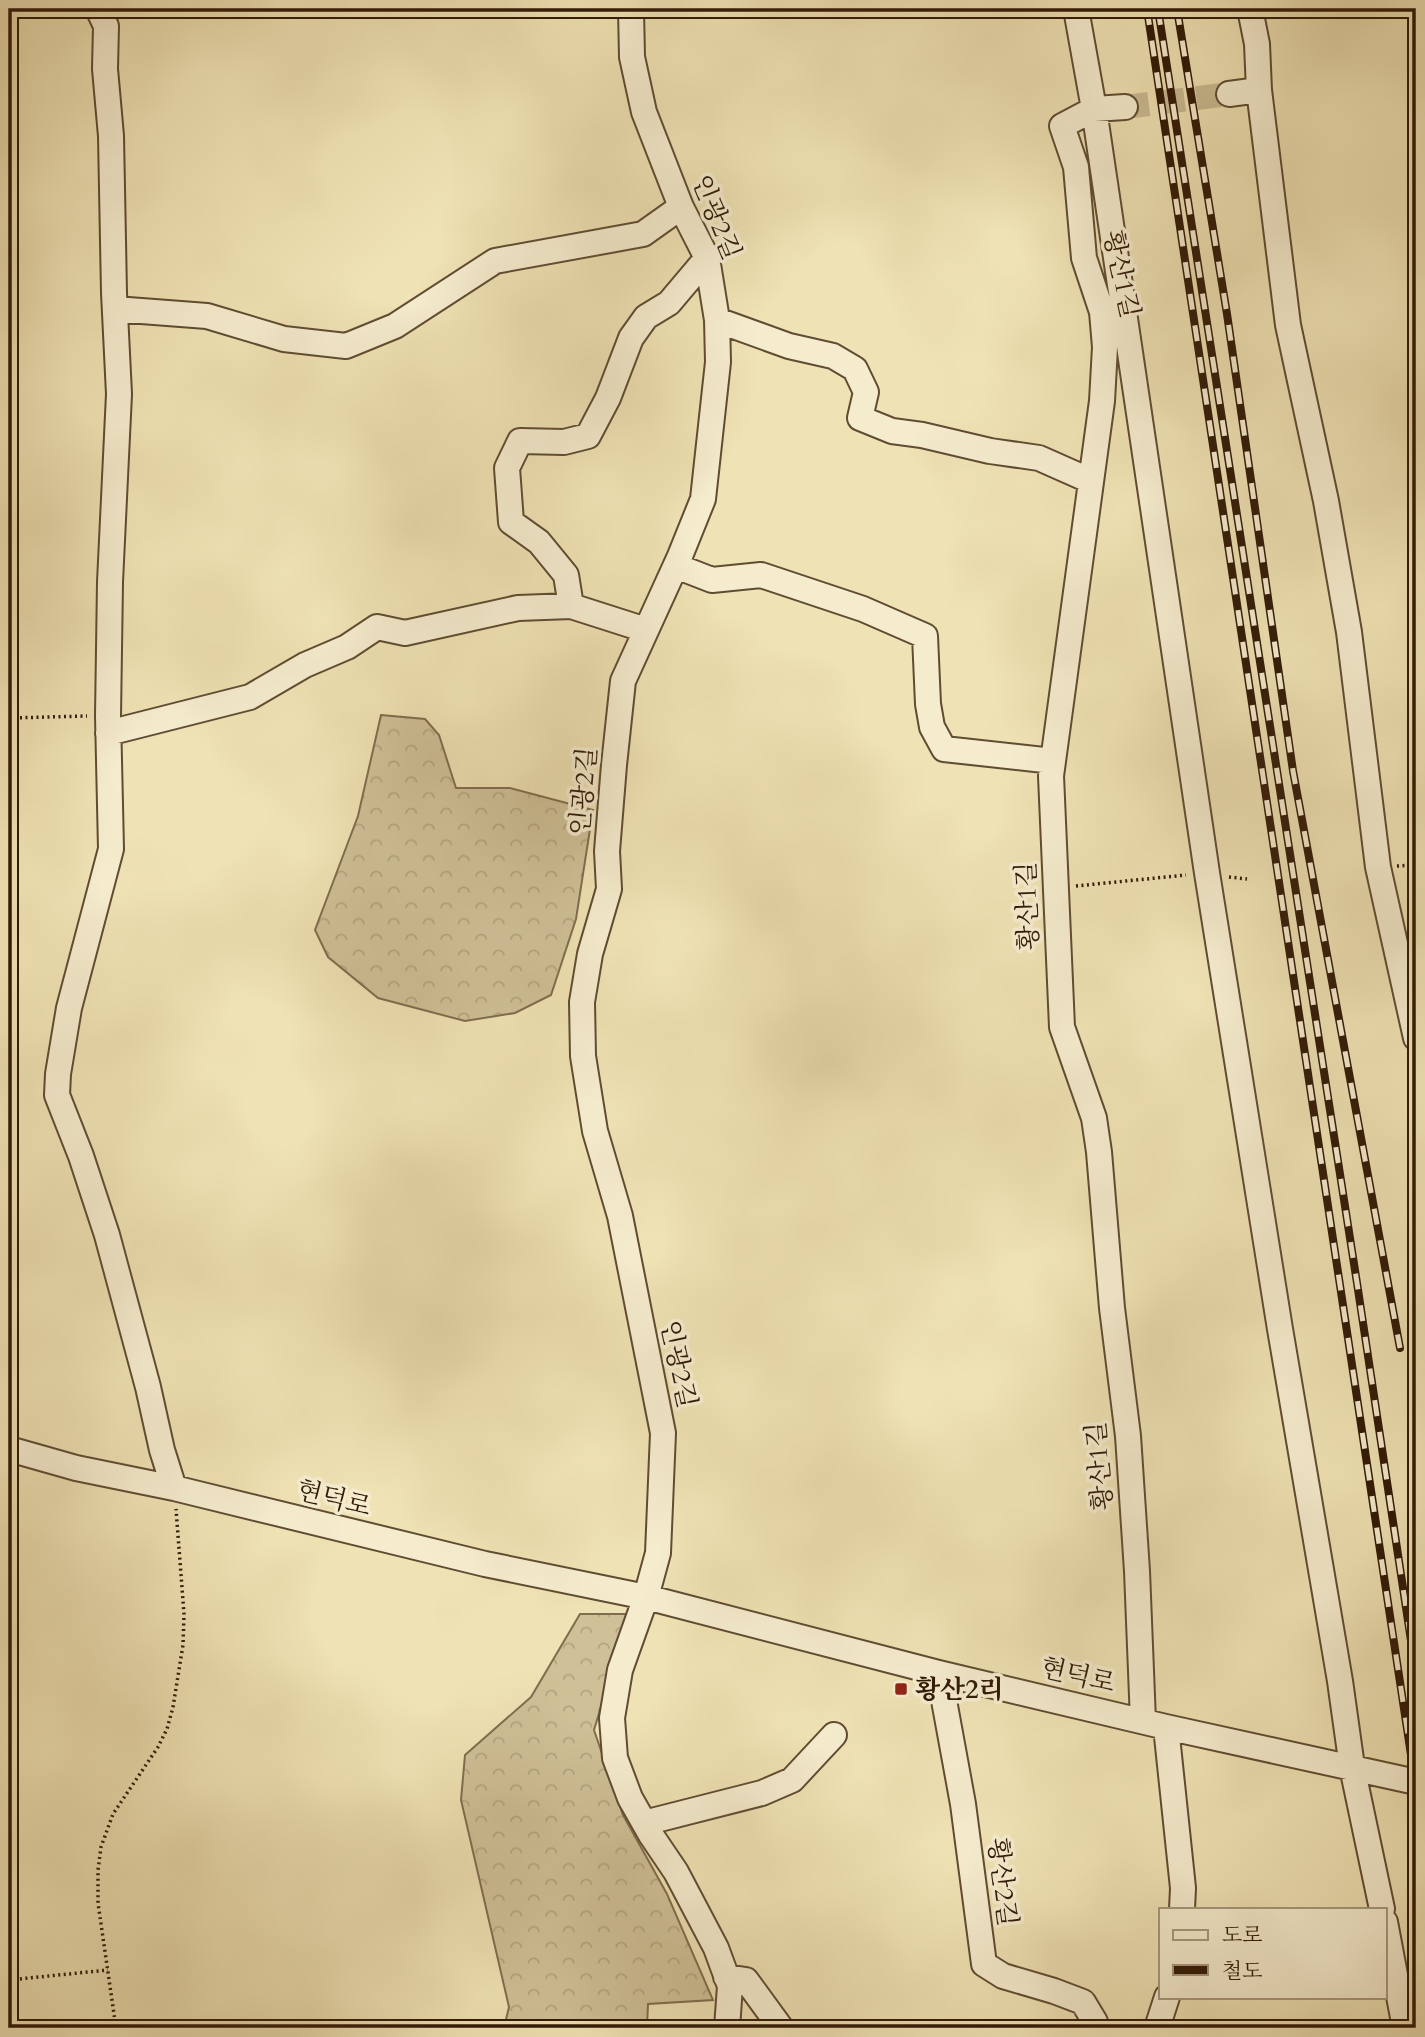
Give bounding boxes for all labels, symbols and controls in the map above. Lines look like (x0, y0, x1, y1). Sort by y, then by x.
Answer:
street label: 인광2길 (684, 170, 749, 265)
street label: 황산1길 (1095, 227, 1148, 321)
street label: 인광2길 (562, 745, 605, 837)
street label: 황산1길 (1008, 861, 1047, 951)
street label: 인광2길 (652, 1317, 705, 1411)
street label: 황산1길 (1078, 1420, 1121, 1512)
street label: 현덕로 (293, 1472, 375, 1525)
street label: 현덕로 (1037, 1650, 1119, 1701)
place label: 황산2리 (915, 1672, 1004, 1707)
marker: 황산2리 (893, 1681, 909, 1697)
street label: 황산2길 (980, 1836, 1025, 1928)
legend (1159, 1908, 1386, 1998)
text: 도로 (1222, 1921, 1263, 1950)
text: 철도 (1222, 1957, 1263, 1986)

